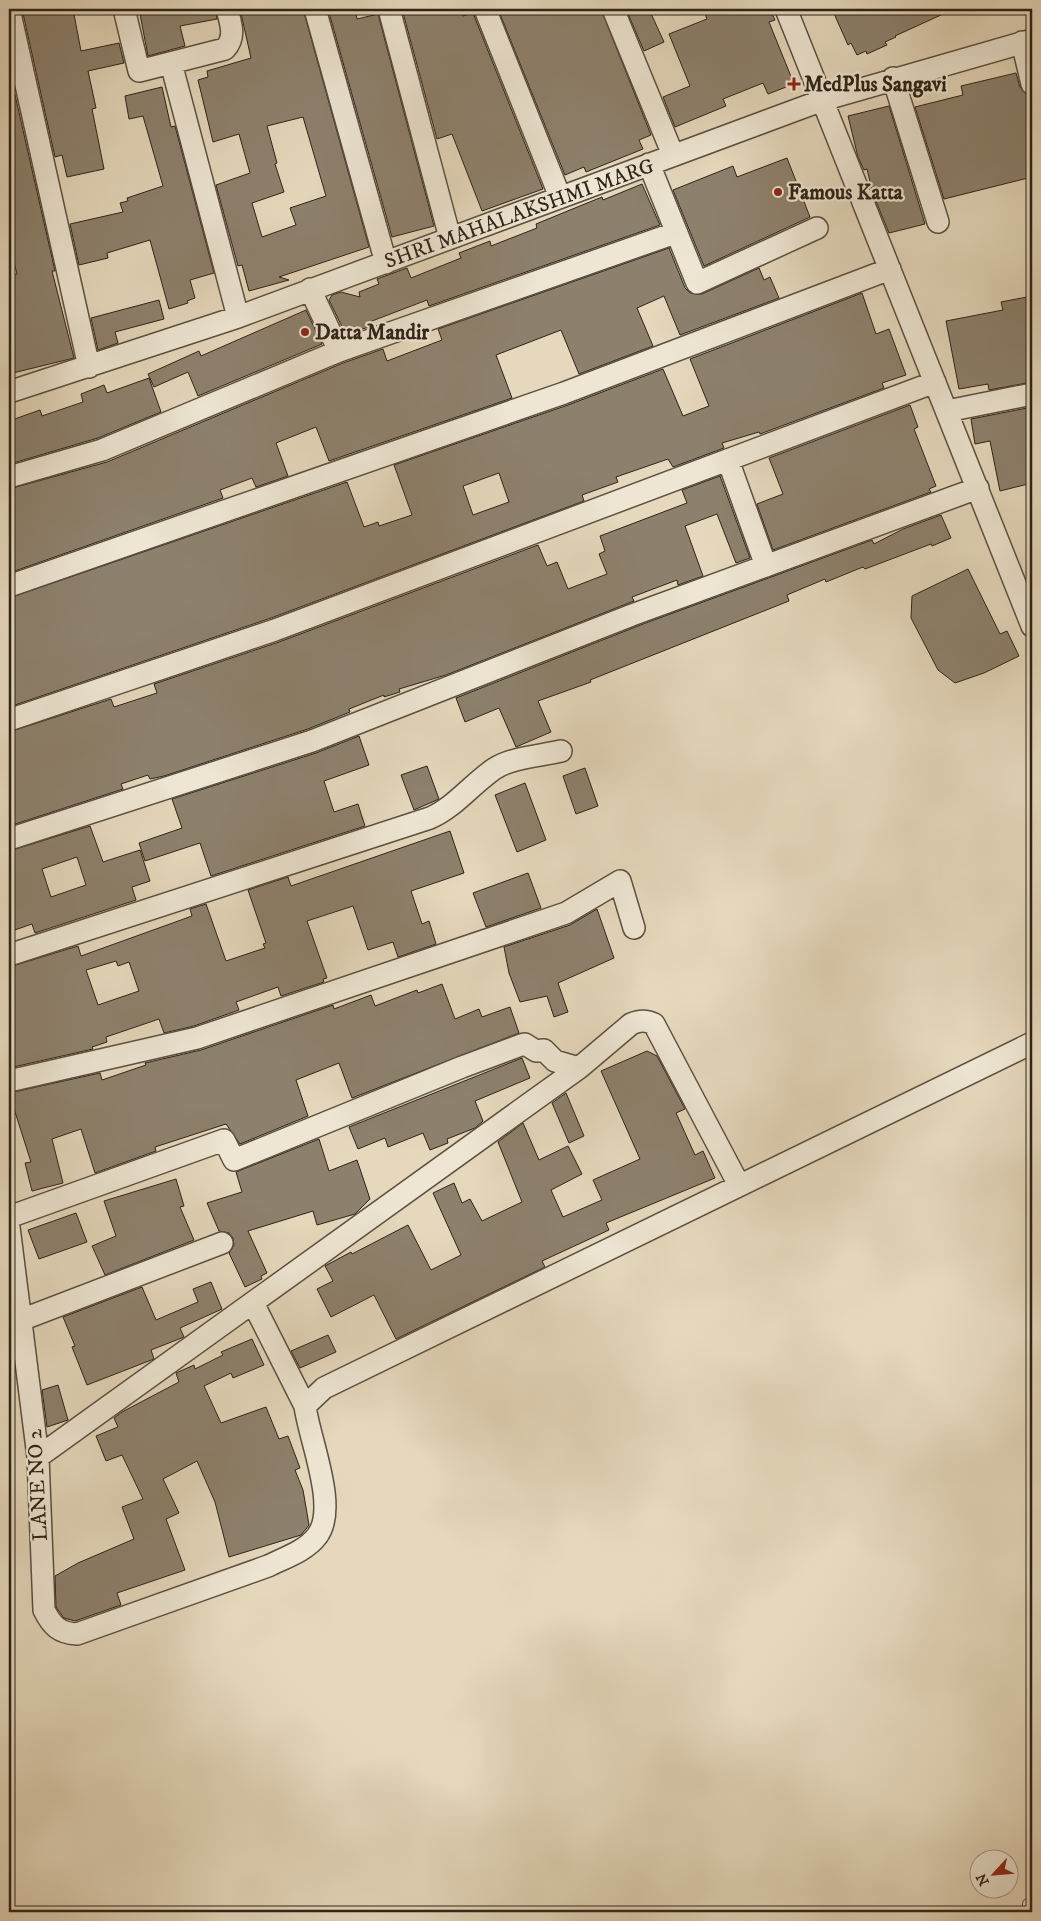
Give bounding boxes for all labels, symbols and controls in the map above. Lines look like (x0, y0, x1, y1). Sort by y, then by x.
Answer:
place label: MedPlus Sangavi (804, 72, 947, 98)
marker: MedPlus Sangavi (788, 78, 800, 90)
street label: SHRI MAHALAKSHMI MARG (381, 153, 658, 275)
place label: Famous Katta (788, 180, 904, 206)
marker: Famous Katta (772, 186, 784, 198)
place label: Datta Mandir (315, 320, 430, 346)
marker: Datta Mandir (299, 326, 311, 338)
street label: LANE NO 2 (22, 1428, 54, 1542)
north arrow (968, 1848, 1018, 1898)
text: N (972, 1870, 994, 1888)

